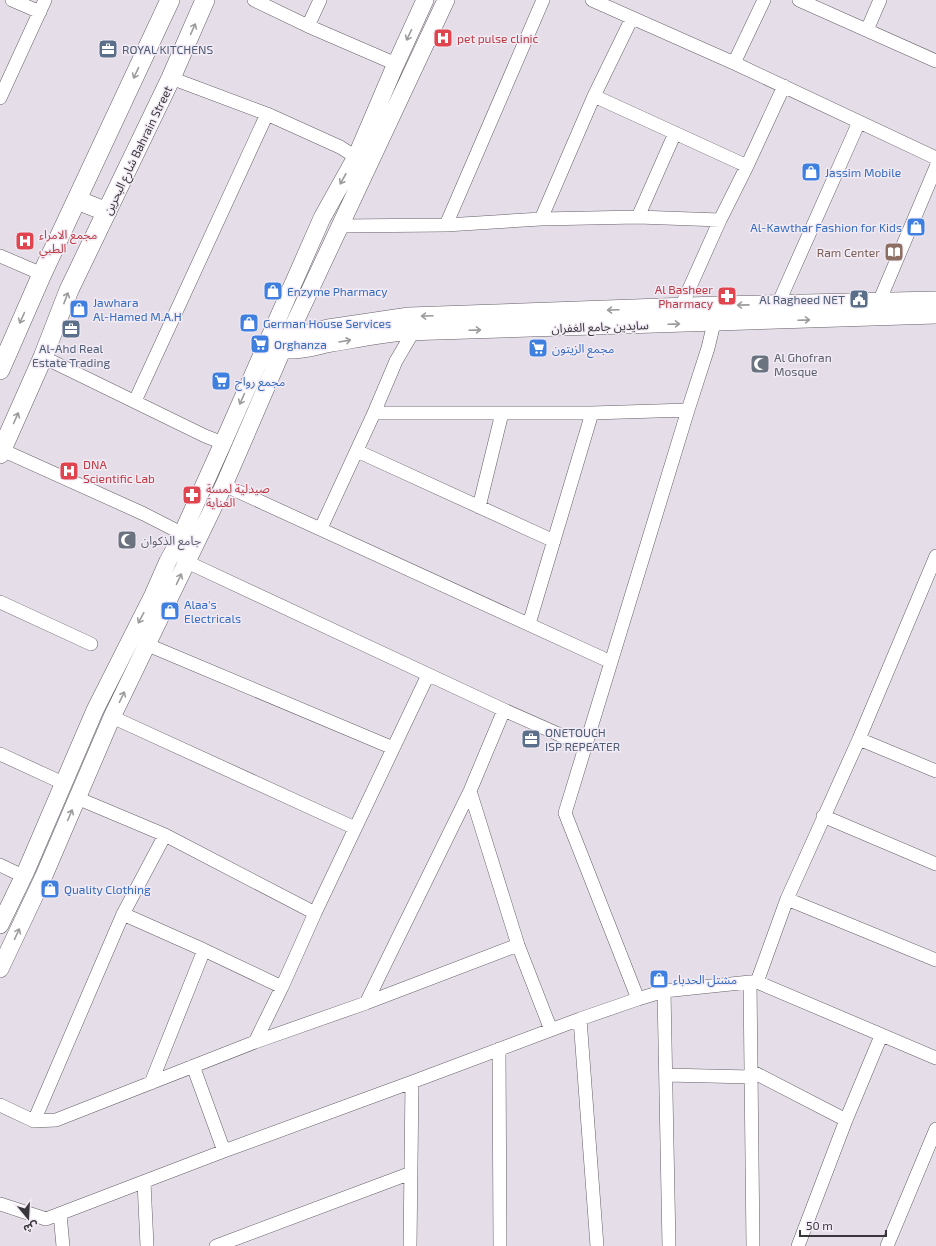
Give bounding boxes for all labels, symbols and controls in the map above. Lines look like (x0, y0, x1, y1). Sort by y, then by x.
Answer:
one-way arrow (190, 23, 197, 35)
hospital icon: pet pulse clinic (432, 27, 454, 49)
one-way arrow (404, 29, 412, 41)
place label: pet pulse clinic (457, 31, 539, 45)
office icon: ROYAL KITCHENS (97, 38, 119, 60)
place label: ROYAL KITCHENS (122, 42, 214, 56)
one-way arrow (132, 67, 139, 79)
street label: شارع البحرين Bahrain Street (100, 83, 177, 218)
shop icon: Jassim Mobile (800, 161, 822, 183)
place label: Jassim Mobile (825, 165, 901, 179)
one-way arrow (339, 173, 347, 185)
shop icon: Al-Kawthar Fashion for Kids (905, 216, 927, 238)
place label: Al-Kawthar Fashion for Kids (750, 220, 902, 234)
place label: مجمع الامراء الطبي (39, 227, 97, 259)
hospital icon: مجمع الامراء الطبي (14, 230, 36, 252)
library icon: Ram Center (883, 241, 905, 263)
place label: Ram Center (817, 245, 880, 259)
shop icon: Enzyme Pharmacy (262, 280, 284, 302)
place label: Al Basheer Pharmacy (655, 282, 714, 310)
place label: Enzyme Pharmacy (287, 284, 388, 298)
pharmacy icon: Al Basheer Pharmacy (716, 285, 738, 307)
public building icon: Al Ragheed NET (848, 288, 870, 310)
place label: Al Ragheed NET (759, 292, 845, 306)
one-way arrow (62, 293, 70, 305)
place label: Jawhara Al-Hamed M.A.H (93, 295, 182, 323)
shop icon: Jawhara Al-Hamed M.A.H (68, 298, 90, 320)
one-way arrow (737, 301, 750, 309)
one-way arrow (607, 306, 620, 313)
one-way arrow (18, 312, 26, 324)
shop icon: German House Services (238, 312, 260, 334)
one-way arrow (421, 312, 434, 320)
place label: German House Services (263, 316, 391, 330)
one-way arrow (797, 316, 810, 324)
street label: سايدين جامع الغفران (551, 317, 649, 338)
office icon: Al-Ahd Real Estate Trading (60, 318, 82, 340)
one-way arrow (667, 320, 680, 328)
one-way arrow (468, 326, 481, 334)
supermarket icon: Orghanza (249, 333, 271, 355)
one-way arrow (338, 336, 351, 344)
place label: Orghanza (274, 337, 327, 351)
supermarket icon: مجمع الزيتون (527, 337, 549, 359)
place label: Al-Ahd Real Estate Trading (32, 341, 110, 369)
place label: مجمع الزيتون (552, 341, 614, 358)
place label: Al Ghofran Mosque (774, 350, 832, 378)
mosque icon: Al Ghofran Mosque (749, 353, 771, 375)
supermarket icon: مجمع رواح (210, 370, 232, 392)
place label: مجمع رواح (235, 374, 285, 391)
one-way arrow (238, 393, 246, 405)
one-way arrow (13, 413, 20, 425)
place label: DNA Scientific Lab (83, 457, 155, 485)
hospital icon: DNA Scientific Lab (58, 460, 80, 482)
place label: صيدلية لمسة العناية (206, 481, 270, 510)
pharmacy icon: صيدلية لمسة العناية (181, 484, 203, 506)
mosque icon: جامع الذكوان (116, 529, 138, 551)
place label: جامع الذكوان (141, 533, 201, 550)
one-way arrow (176, 574, 183, 586)
place label: Alaa's Electricals (184, 597, 241, 625)
shop icon: Alaa's Electricals (159, 600, 181, 622)
one-way arrow (136, 612, 144, 624)
one-way arrow (119, 691, 127, 703)
place label: ONETOUCH ISP REPEATER (545, 725, 620, 753)
office icon: ONETOUCH ISP REPEATER (520, 728, 542, 750)
one-way arrow (67, 810, 74, 822)
shop icon: Quality Clothing (39, 878, 61, 900)
place label: Quality Clothing (64, 882, 151, 897)
one-way arrow (14, 928, 21, 940)
shop icon: مشتل الحدباء (648, 968, 670, 990)
place label: مشتل الحدباء (673, 972, 737, 987)
north arrow (8, 1198, 48, 1238)
scale bar (800, 1212, 886, 1238)
text: 50 m (806, 1218, 833, 1232)
text: ش (22, 1219, 40, 1236)

